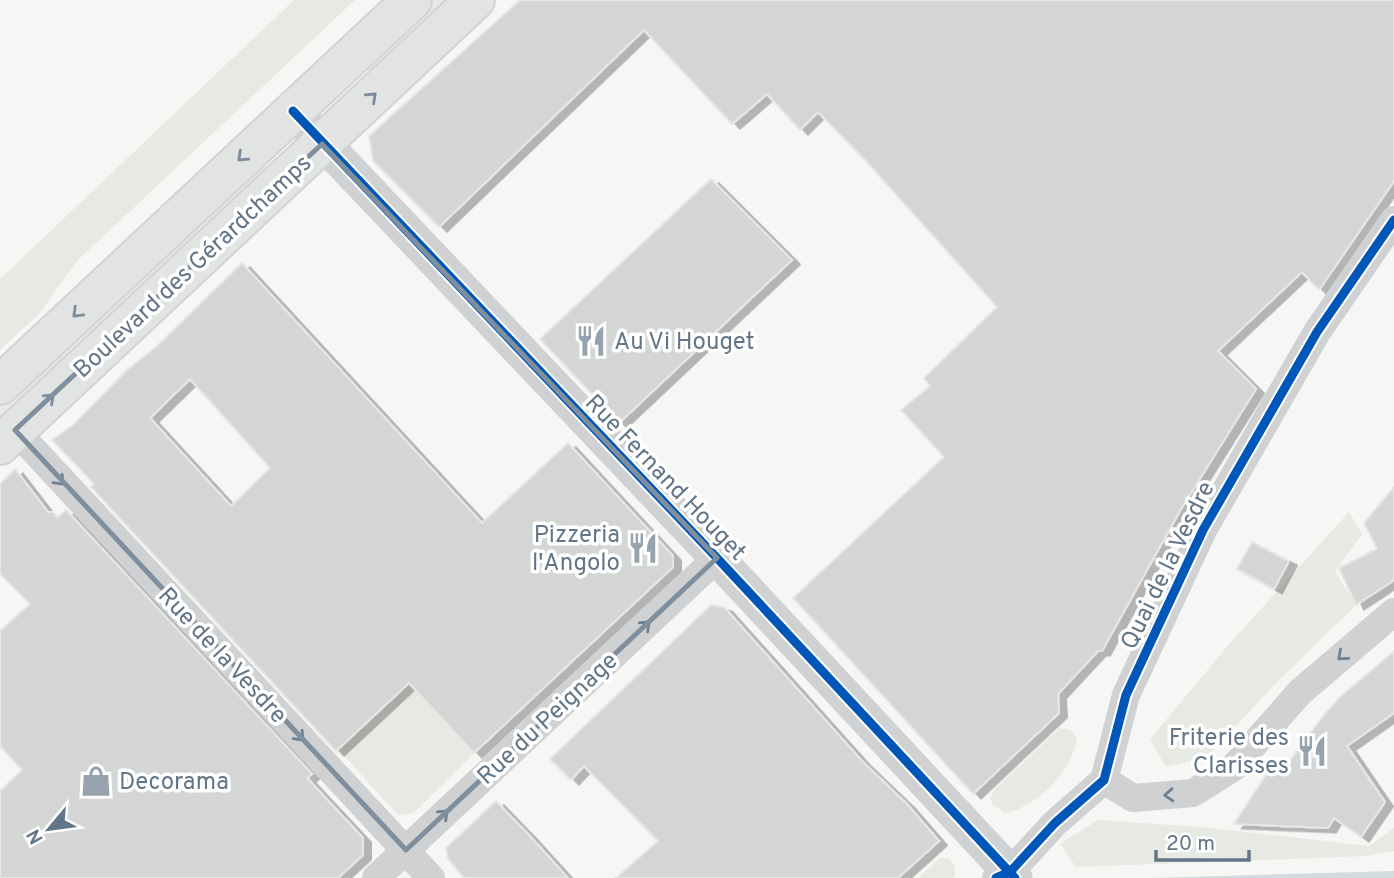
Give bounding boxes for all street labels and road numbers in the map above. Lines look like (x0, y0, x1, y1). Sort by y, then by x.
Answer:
street label: Boulevard des Gérardchamps (68, 149, 319, 386)
street label: Rue Fernand Houget (577, 389, 752, 568)
street label: Quai de la Vesdre (1115, 477, 1222, 655)
street label: Rue de la Vesdre (151, 582, 292, 731)
street label: Rue du Peignage (472, 647, 625, 792)

